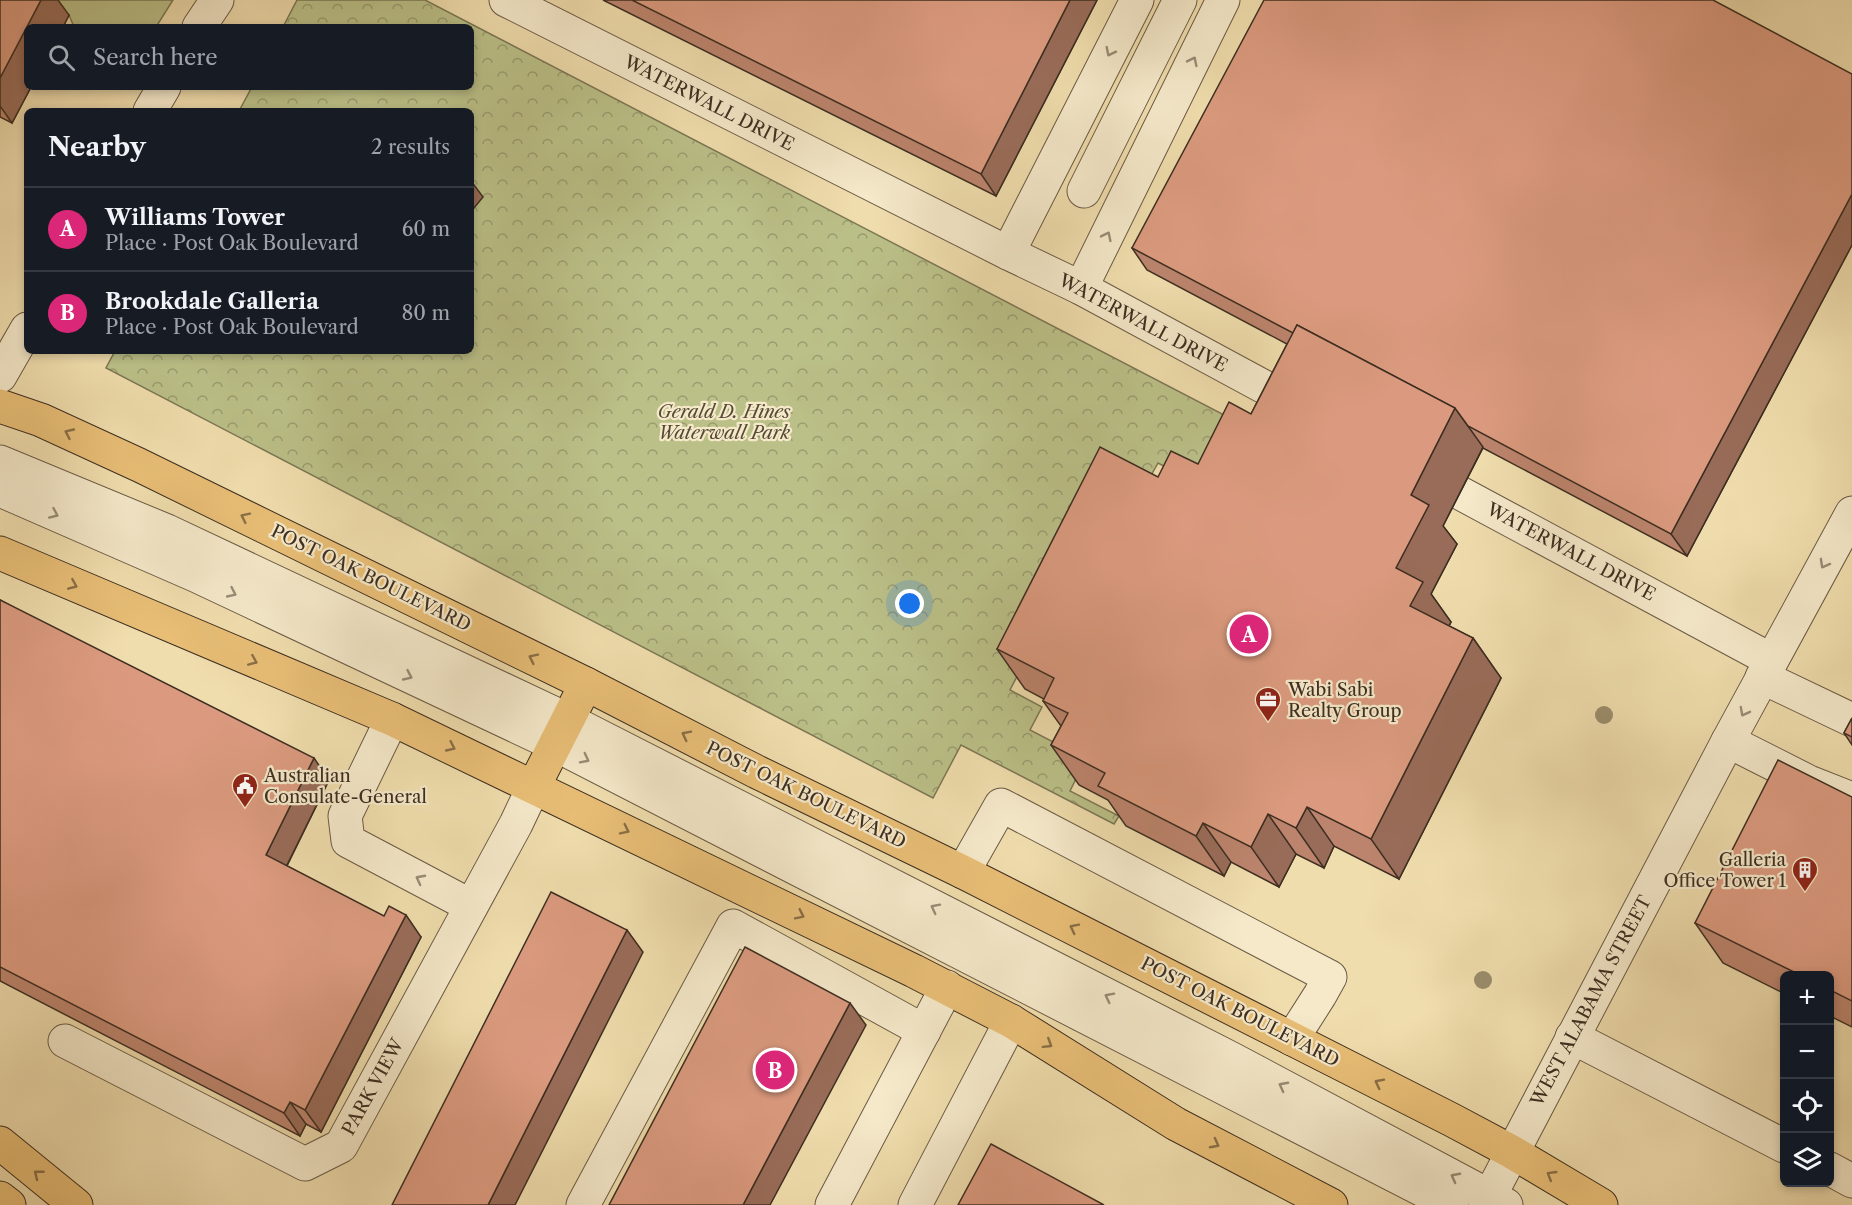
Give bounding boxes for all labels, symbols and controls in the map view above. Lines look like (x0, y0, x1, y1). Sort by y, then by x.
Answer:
search box (24, 24, 474, 90)
icon: search (45, 41, 78, 74)
text: Search here (93, 44, 218, 71)
one-way arrow (1106, 46, 1117, 57)
street label: WATERWALL DRIVE (619, 50, 798, 155)
one-way arrow (1185, 56, 1197, 67)
text: Nearby (48, 131, 146, 163)
text: 2 results (371, 135, 450, 159)
text: Williams Tower (105, 204, 285, 231)
text: A (60, 217, 75, 241)
text: 60 m (402, 217, 450, 241)
text: Place · Post Oak Boulevard (105, 231, 359, 255)
one-way arrow (1099, 231, 1111, 242)
street label: WATERWALL DRIVE (1054, 269, 1231, 377)
text: Brookdale Galleria (105, 288, 319, 315)
text: B (60, 301, 75, 325)
text: 80 m (402, 301, 450, 325)
text: Place · Post Oak Boulevard (105, 315, 359, 339)
park label: Gerald D. Hines Waterwall Park (658, 401, 791, 444)
one-way arrow (65, 428, 76, 440)
street label: WATERWALL DRIVE (1482, 498, 1659, 606)
one-way arrow (47, 506, 58, 518)
one-way arrow (240, 513, 251, 524)
street label: POST OAK BOULEVARD (267, 520, 475, 636)
one-way arrow (1820, 558, 1831, 568)
one-way arrow (67, 578, 78, 590)
one-way arrow (225, 585, 236, 597)
your location (895, 589, 924, 618)
pin: A (1230, 612, 1268, 656)
one-way arrow (246, 654, 257, 666)
one-way arrow (529, 654, 540, 665)
one-way arrow (402, 668, 413, 680)
place label: Wabi Sabi Realty Group (1287, 679, 1402, 722)
office icon: Wabi Sabi Realty Group (1253, 685, 1283, 723)
one-way arrow (1740, 705, 1751, 716)
one-way arrow (682, 731, 692, 742)
street label: POST OAK BOULEVARD (702, 737, 910, 853)
one-way arrow (444, 739, 455, 751)
one-way arrow (578, 752, 589, 763)
place label: Australian Consulate-General (263, 765, 427, 808)
public building icon: Australian Consulate-General (230, 771, 260, 809)
one-way arrow (618, 823, 629, 834)
place label: Galleria Office Tower 1 (1664, 849, 1786, 892)
building icon: Galleria Office Tower 1 (1790, 855, 1820, 893)
one-way arrow (415, 874, 426, 886)
street label: WEST ALABAMA STREET (1526, 891, 1656, 1111)
one-way arrow (931, 904, 942, 915)
one-way arrow (794, 908, 805, 920)
one-way arrow (1070, 924, 1081, 935)
street label: POST OAK BOULEVARD (1137, 952, 1343, 1072)
map controls (1780, 971, 1834, 1187)
button: + (1780, 971, 1834, 1025)
one-way arrow (1104, 992, 1115, 1004)
button: − (1780, 1025, 1834, 1079)
street label: PARK VIEW (337, 1034, 409, 1139)
one-way arrow (1042, 1036, 1052, 1048)
pin: B (756, 1048, 794, 1092)
one-way arrow (1375, 1078, 1386, 1090)
button: locate (1780, 1079, 1834, 1133)
one-way arrow (1278, 1082, 1289, 1093)
button: layers (1780, 1133, 1834, 1187)
one-way arrow (1208, 1137, 1219, 1148)
one-way arrow (34, 1170, 45, 1181)
one-way arrow (1547, 1171, 1557, 1182)
one-way arrow (1451, 1173, 1461, 1184)

